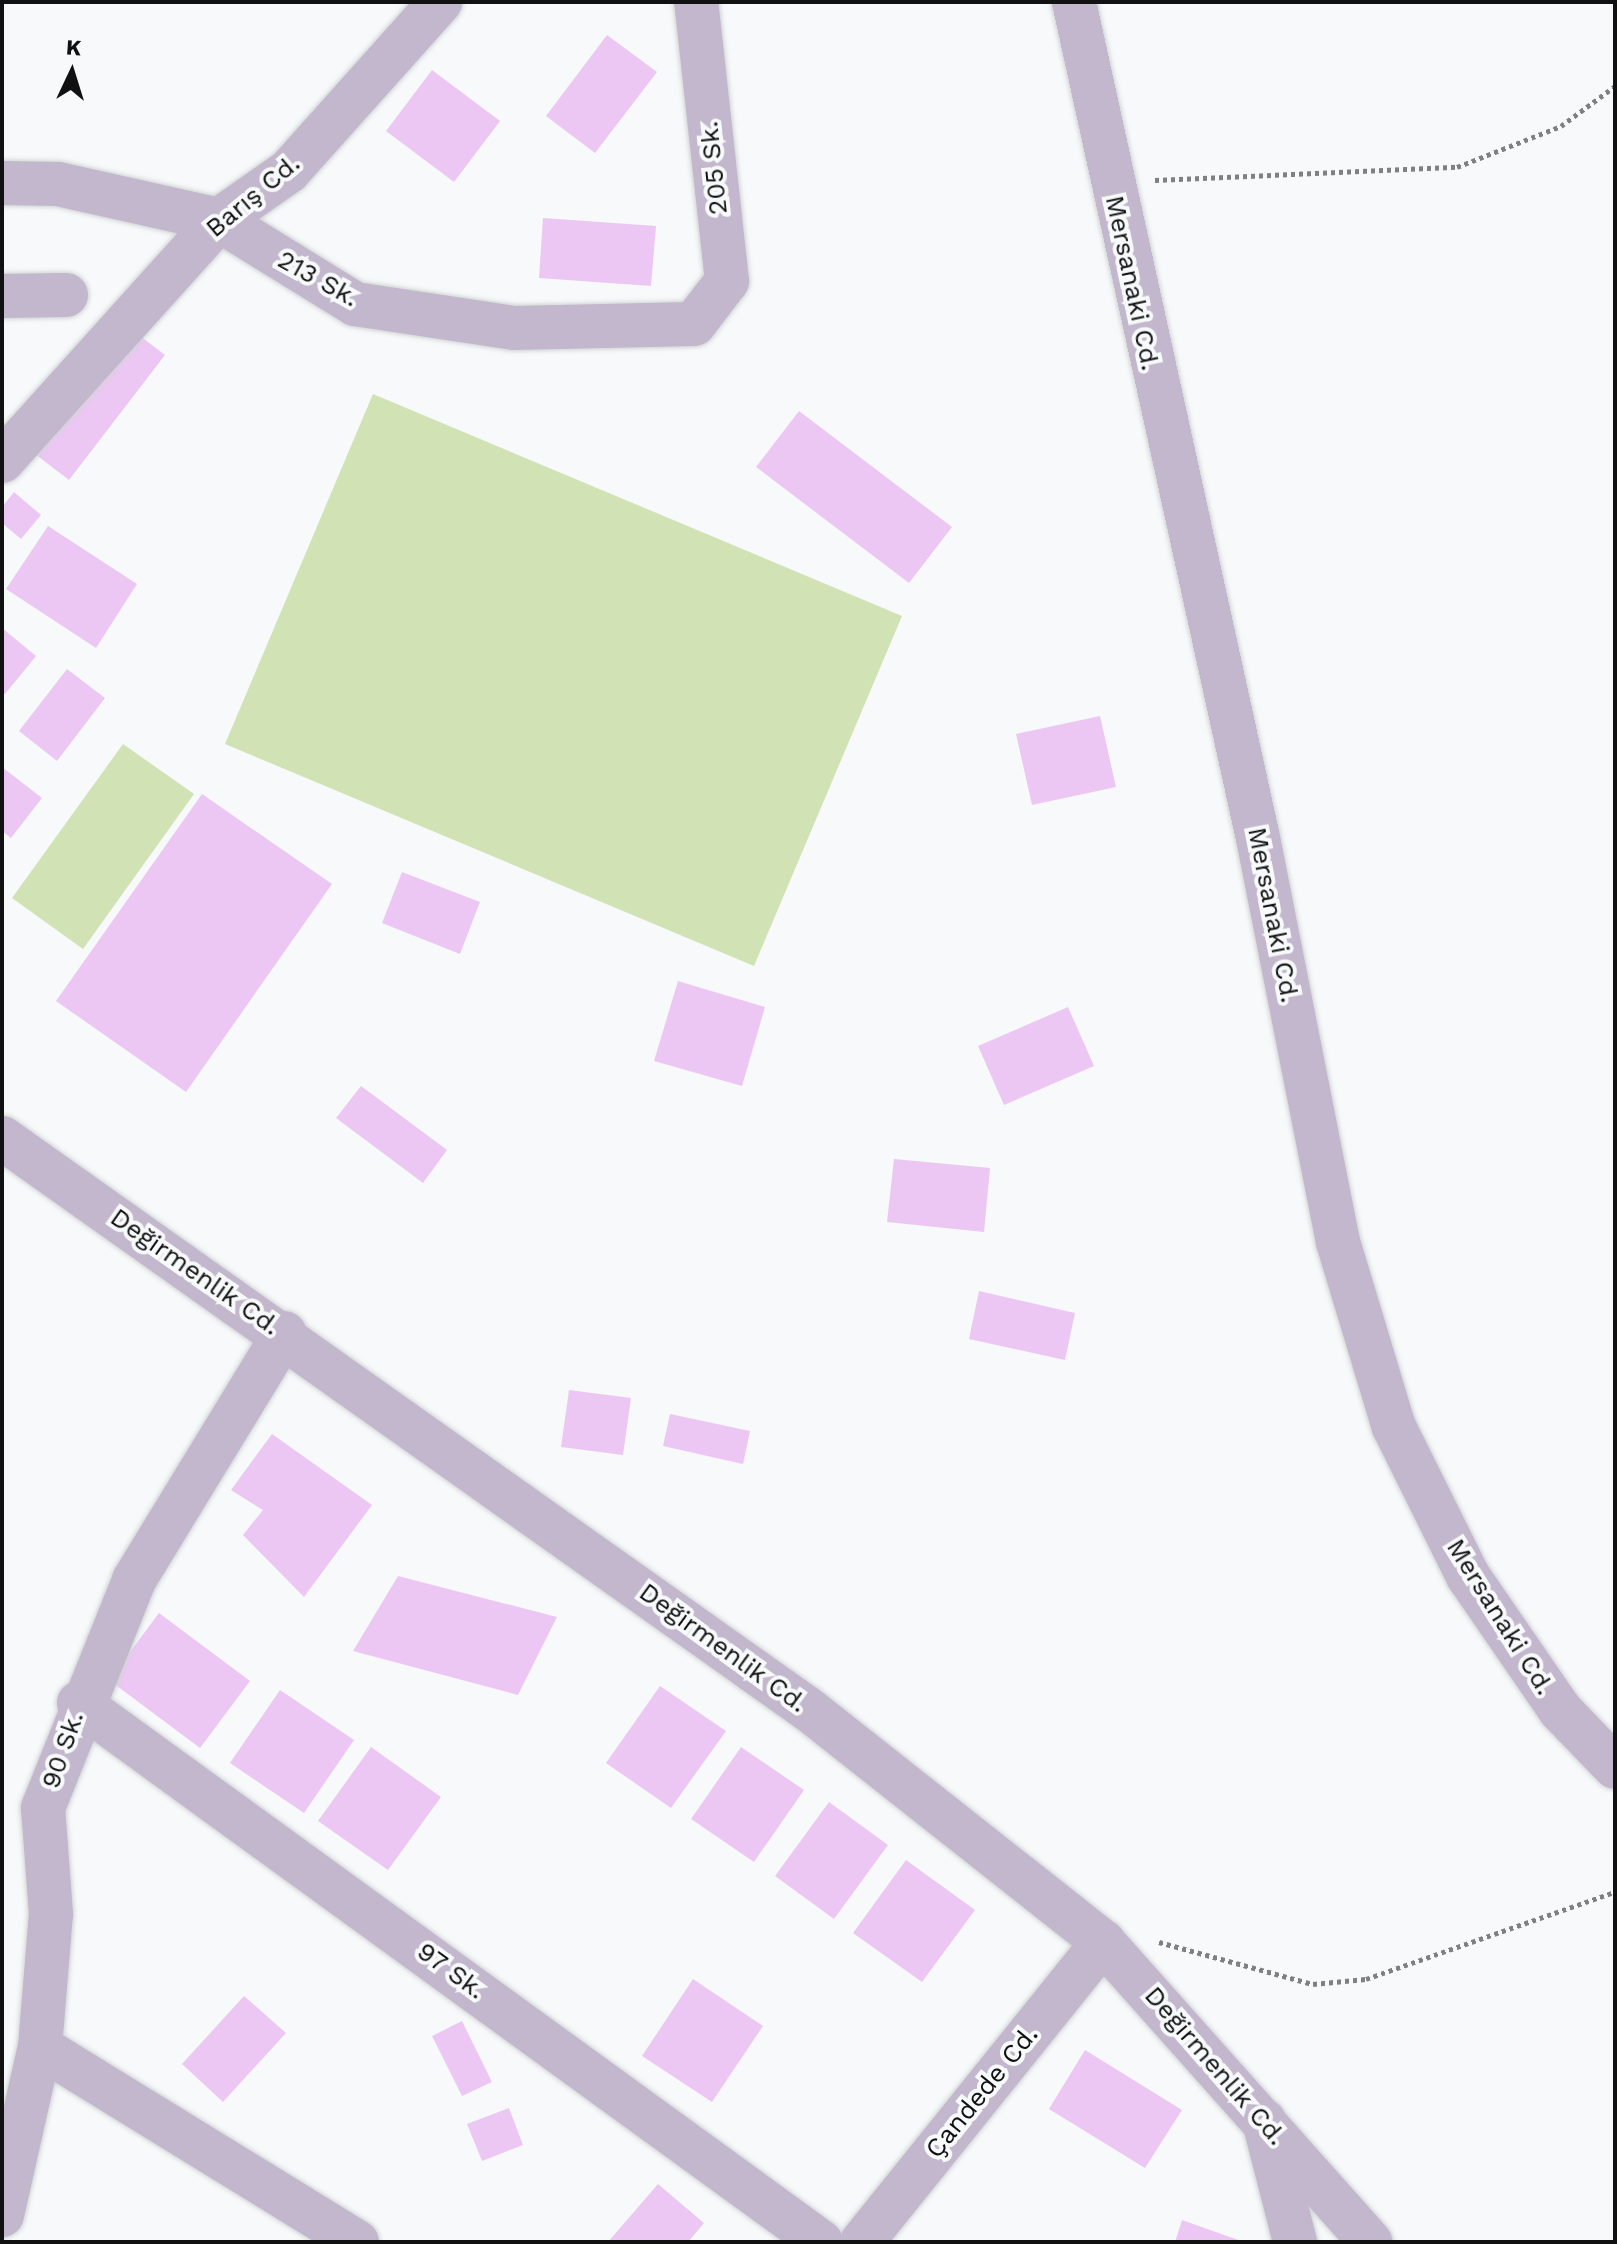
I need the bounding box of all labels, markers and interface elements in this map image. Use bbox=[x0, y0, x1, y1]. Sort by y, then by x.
north arrow bbox=[32, 32, 112, 112]
text: K bbox=[65, 35, 82, 61]
street label: 205 Sk. bbox=[694, 120, 734, 216]
street label: Barış Cd. bbox=[200, 148, 306, 244]
street label: Mersanaki Cd. bbox=[1098, 193, 1166, 373]
street label: 213 Sk. bbox=[272, 244, 364, 314]
street label: Mersanaki Cd. bbox=[1241, 825, 1305, 1005]
street label: Değirmenlik Cd. bbox=[104, 1202, 286, 1342]
street label: Mersanaki Cd. bbox=[1440, 1533, 1560, 1701]
street label: Değirmenlik Cd. bbox=[633, 1576, 813, 1720]
street label: 90 Sk. bbox=[35, 1707, 91, 1793]
street label: 97 Sk. bbox=[411, 1936, 491, 2006]
street label: Değirmenlik Cd. bbox=[1137, 1980, 1293, 2152]
street label: Çandede Cd. bbox=[919, 2020, 1045, 2164]

